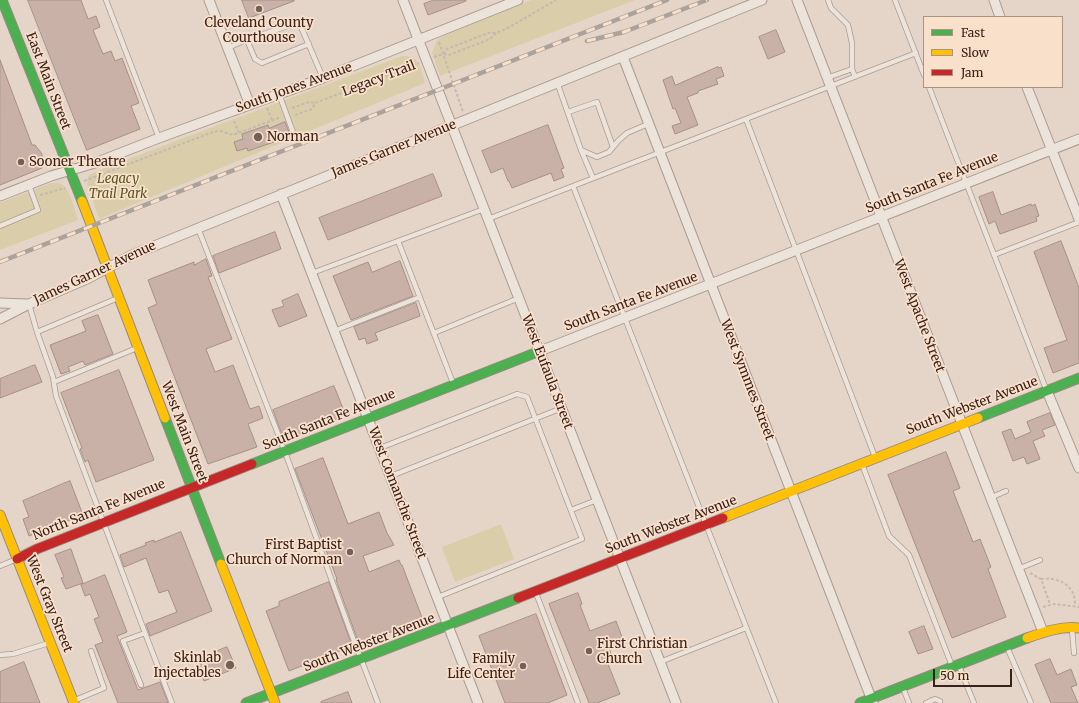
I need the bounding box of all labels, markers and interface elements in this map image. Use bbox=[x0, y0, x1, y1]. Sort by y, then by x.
marker: Cleveland County Courthouse bbox=[254, 4, 264, 14]
place label: Cleveland County Courthouse bbox=[204, 15, 314, 46]
legend bbox=[923, 16, 1063, 88]
text: Fast bbox=[961, 25, 985, 40]
street label: East Main Street bbox=[22, 30, 74, 132]
text: Slow bbox=[961, 45, 989, 60]
street label: Legacy Trail bbox=[340, 58, 418, 100]
street label: South Jones Avenue bbox=[234, 60, 354, 116]
text: Jam bbox=[961, 65, 983, 80]
street label: James Garner Avenue bbox=[330, 117, 458, 181]
place label: Norman bbox=[267, 129, 319, 145]
marker: Norman bbox=[252, 131, 264, 143]
street label: South Santa Fe Avenue bbox=[863, 149, 1001, 217]
place label: Sooner Theatre bbox=[29, 154, 125, 170]
marker: Sooner Theatre bbox=[16, 157, 26, 167]
park label: Legacy Trail Park bbox=[89, 171, 147, 202]
street label: James Garner Avenue bbox=[32, 238, 158, 308]
street label: West Apache Street bbox=[890, 257, 948, 375]
street label: South Santa Fe Avenue bbox=[562, 269, 700, 335]
street label: West Eufaula Street bbox=[518, 313, 576, 431]
street label: West Symmes Street bbox=[717, 317, 777, 443]
street label: South Webster Avenue bbox=[904, 374, 1040, 438]
street label: West Main Street bbox=[158, 379, 210, 485]
street label: South Santa Fe Avenue bbox=[260, 386, 398, 454]
street label: West Comanche Street bbox=[365, 425, 429, 561]
street label: North Santa Fe Avenue bbox=[30, 476, 168, 544]
street label: South Webster Avenue bbox=[603, 493, 739, 557]
place label: First Baptist Church of Norman bbox=[226, 537, 342, 568]
marker: First Baptist Church of Norman bbox=[345, 547, 355, 557]
street label: West Gray Street bbox=[22, 553, 76, 655]
street label: South Webster Avenue bbox=[301, 611, 437, 675]
place label: First Christian Church bbox=[597, 636, 688, 667]
marker: First Christian Church bbox=[584, 646, 594, 656]
place label: Skinlab Injectables bbox=[153, 650, 221, 681]
place label: Family Life Center bbox=[447, 651, 515, 682]
marker: Skinlab Injectables bbox=[224, 659, 236, 671]
marker: Family Life Center bbox=[518, 661, 528, 671]
scale bar bbox=[935, 661, 1014, 687]
text: 50 m bbox=[940, 668, 969, 683]

